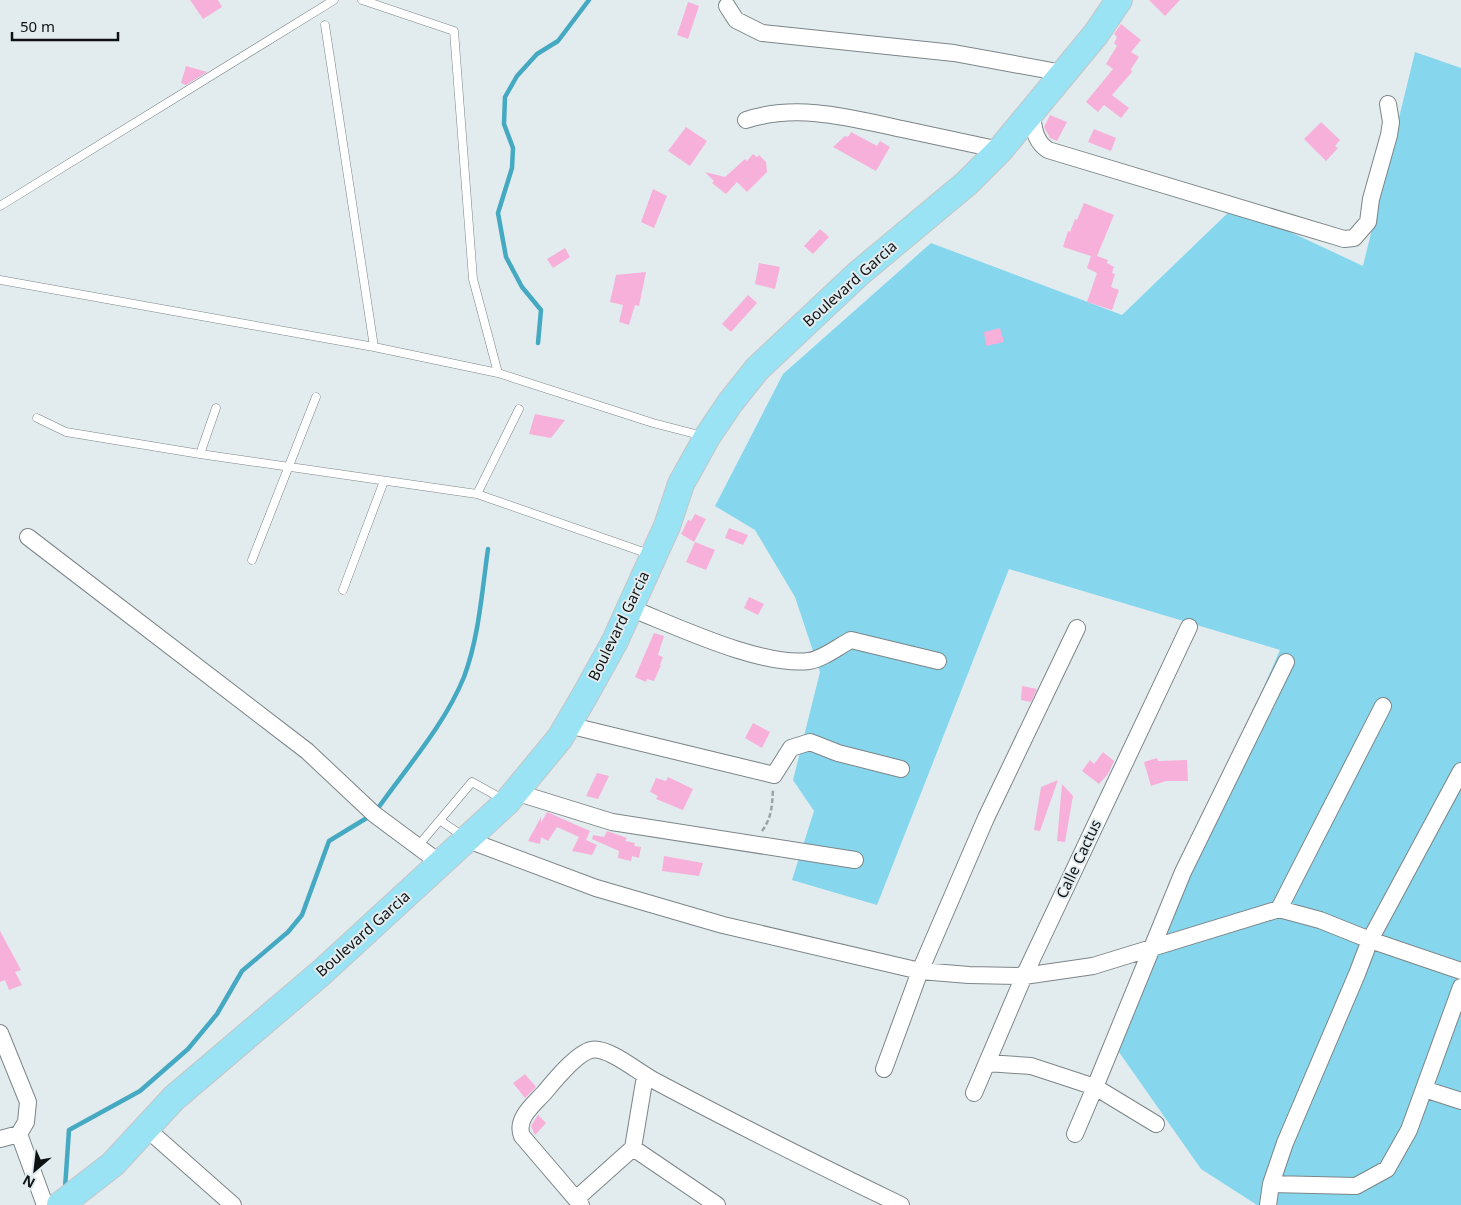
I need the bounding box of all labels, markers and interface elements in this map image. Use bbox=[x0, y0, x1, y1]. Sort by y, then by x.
scale bar bbox=[12, 10, 119, 42]
text: 50 m bbox=[20, 16, 55, 36]
street label: Boulevard Garcia bbox=[798, 236, 901, 331]
street label: Boulevard Garcia bbox=[583, 567, 653, 684]
street label: Calle Cactus bbox=[1051, 816, 1105, 901]
street label: Boulevard Garcia bbox=[311, 886, 414, 981]
north arrow bbox=[10, 1145, 60, 1195]
text: N bbox=[19, 1171, 38, 1193]

